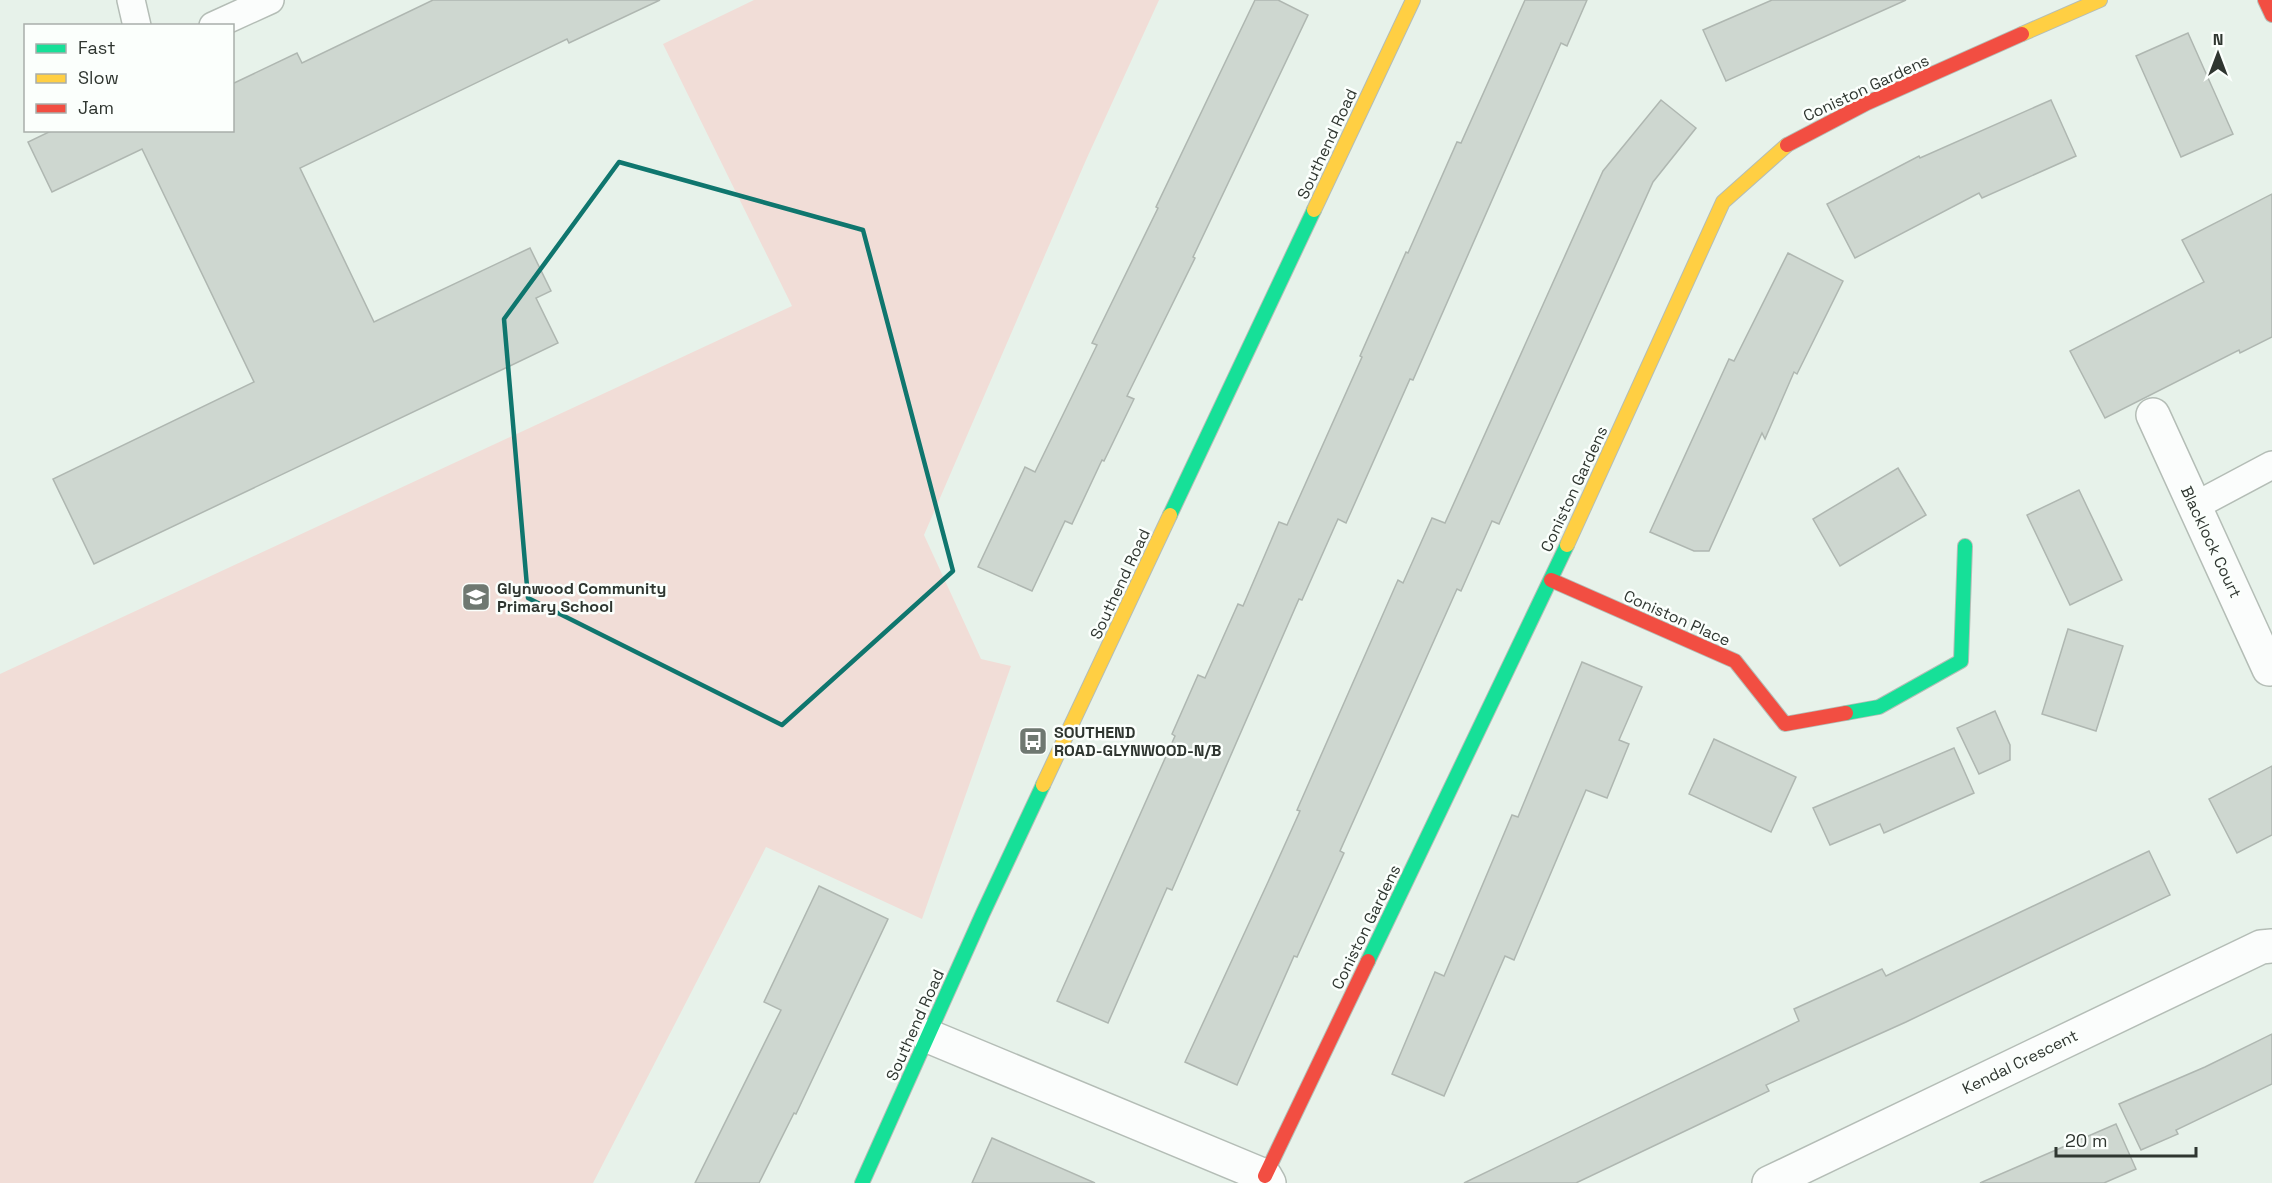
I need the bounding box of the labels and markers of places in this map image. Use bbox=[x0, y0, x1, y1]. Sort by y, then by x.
place label: Glynwood Community Primary School bbox=[497, 578, 666, 617]
school or university icon: Glynwood Community Primary School bbox=[460, 581, 492, 613]
place label: SOUTHEND ROAD-GLYNWOOD-N/B bbox=[1054, 722, 1221, 761]
bus stop icon: SOUTHEND ROAD-GLYNWOOD-N/B bbox=[1017, 725, 1049, 757]

